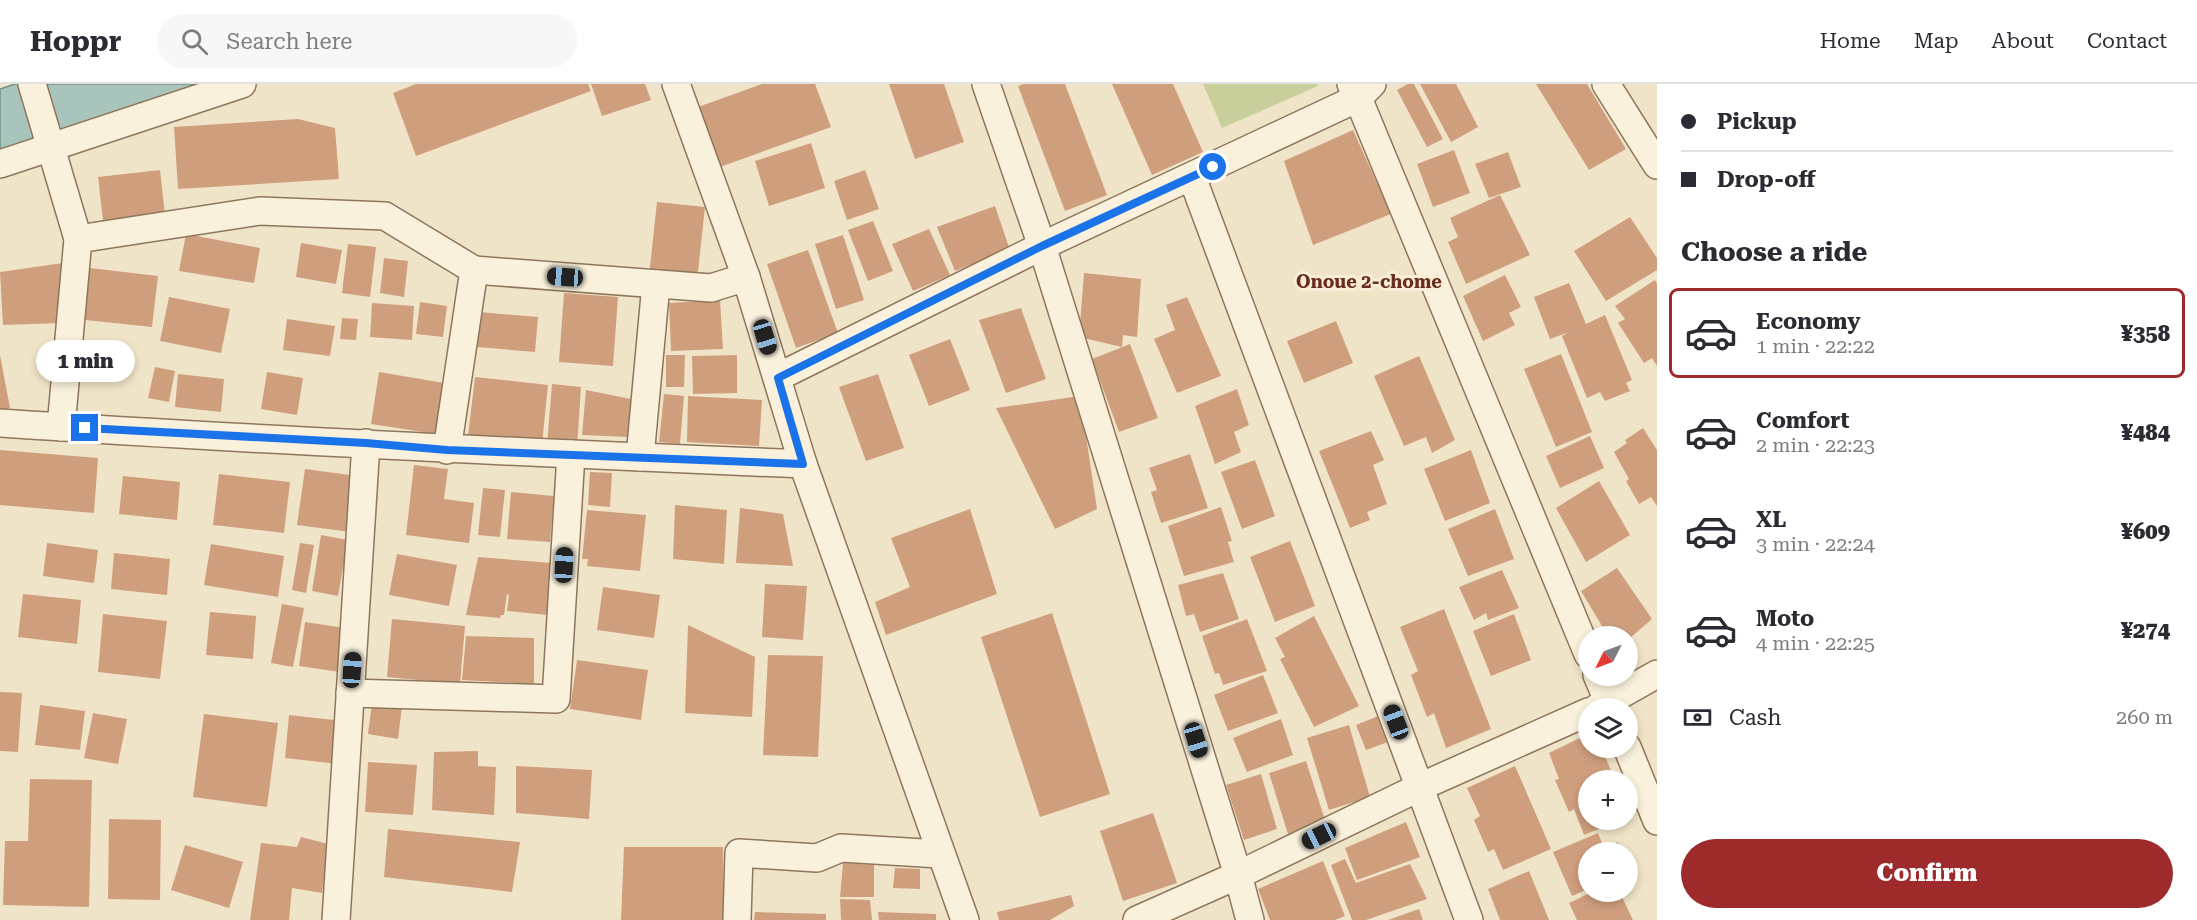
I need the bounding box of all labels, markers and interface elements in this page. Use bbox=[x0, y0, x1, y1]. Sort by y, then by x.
search box bbox=[157, 14, 577, 68]
text: Hoppr bbox=[30, 25, 121, 58]
icon: search bbox=[178, 25, 211, 58]
text: Search here bbox=[226, 29, 352, 54]
text: Home bbox=[1820, 29, 1881, 53]
text: Map bbox=[1914, 29, 1959, 53]
text: About bbox=[1992, 29, 2054, 53]
text: Contact bbox=[2087, 29, 2167, 53]
text: Pickup bbox=[1717, 109, 1797, 134]
route start bbox=[1199, 153, 1226, 180]
text: Drop-off bbox=[1717, 167, 1815, 192]
text: Choose a ride bbox=[1681, 236, 1867, 268]
car bbox=[546, 267, 584, 287]
district label: Onoue 2-chome bbox=[1296, 271, 1442, 292]
icon: car bbox=[1684, 306, 1738, 360]
text: Economy bbox=[1756, 309, 1860, 334]
car bbox=[751, 317, 779, 357]
text: ¥358 bbox=[2121, 321, 2170, 346]
text: 1 min · 22:22 bbox=[1756, 334, 1875, 358]
callout: 1 min bbox=[36, 341, 134, 383]
text: 1 min bbox=[57, 349, 114, 373]
icon: car bbox=[1684, 405, 1738, 459]
text: Comfort bbox=[1756, 408, 1849, 433]
route end bbox=[71, 414, 98, 441]
text: ¥484 bbox=[2121, 420, 2170, 445]
text: 2 min · 22:23 bbox=[1756, 433, 1875, 457]
icon: car bbox=[1684, 504, 1738, 558]
text: XL bbox=[1756, 507, 1786, 532]
text: ¥609 bbox=[2121, 519, 2170, 544]
text: 3 min · 22:24 bbox=[1756, 532, 1875, 556]
car bbox=[554, 547, 574, 583]
icon: car bbox=[1684, 603, 1738, 657]
text: Moto bbox=[1756, 606, 1814, 631]
text: ¥274 bbox=[2121, 618, 2170, 643]
north arrow bbox=[1578, 626, 1638, 686]
map controls bbox=[1578, 626, 1638, 902]
text: 4 min · 22:25 bbox=[1756, 631, 1875, 655]
car bbox=[342, 651, 362, 689]
button: layers bbox=[1578, 698, 1638, 758]
icon: cash bbox=[1681, 701, 1714, 734]
car bbox=[1381, 702, 1411, 742]
text: Cash bbox=[1729, 705, 1781, 730]
text: 260 m bbox=[2116, 705, 2173, 729]
car bbox=[1182, 720, 1210, 760]
button: + bbox=[1578, 770, 1638, 830]
car bbox=[1299, 820, 1339, 852]
button: Confirm bbox=[1681, 839, 2173, 908]
button: − bbox=[1578, 842, 1638, 902]

